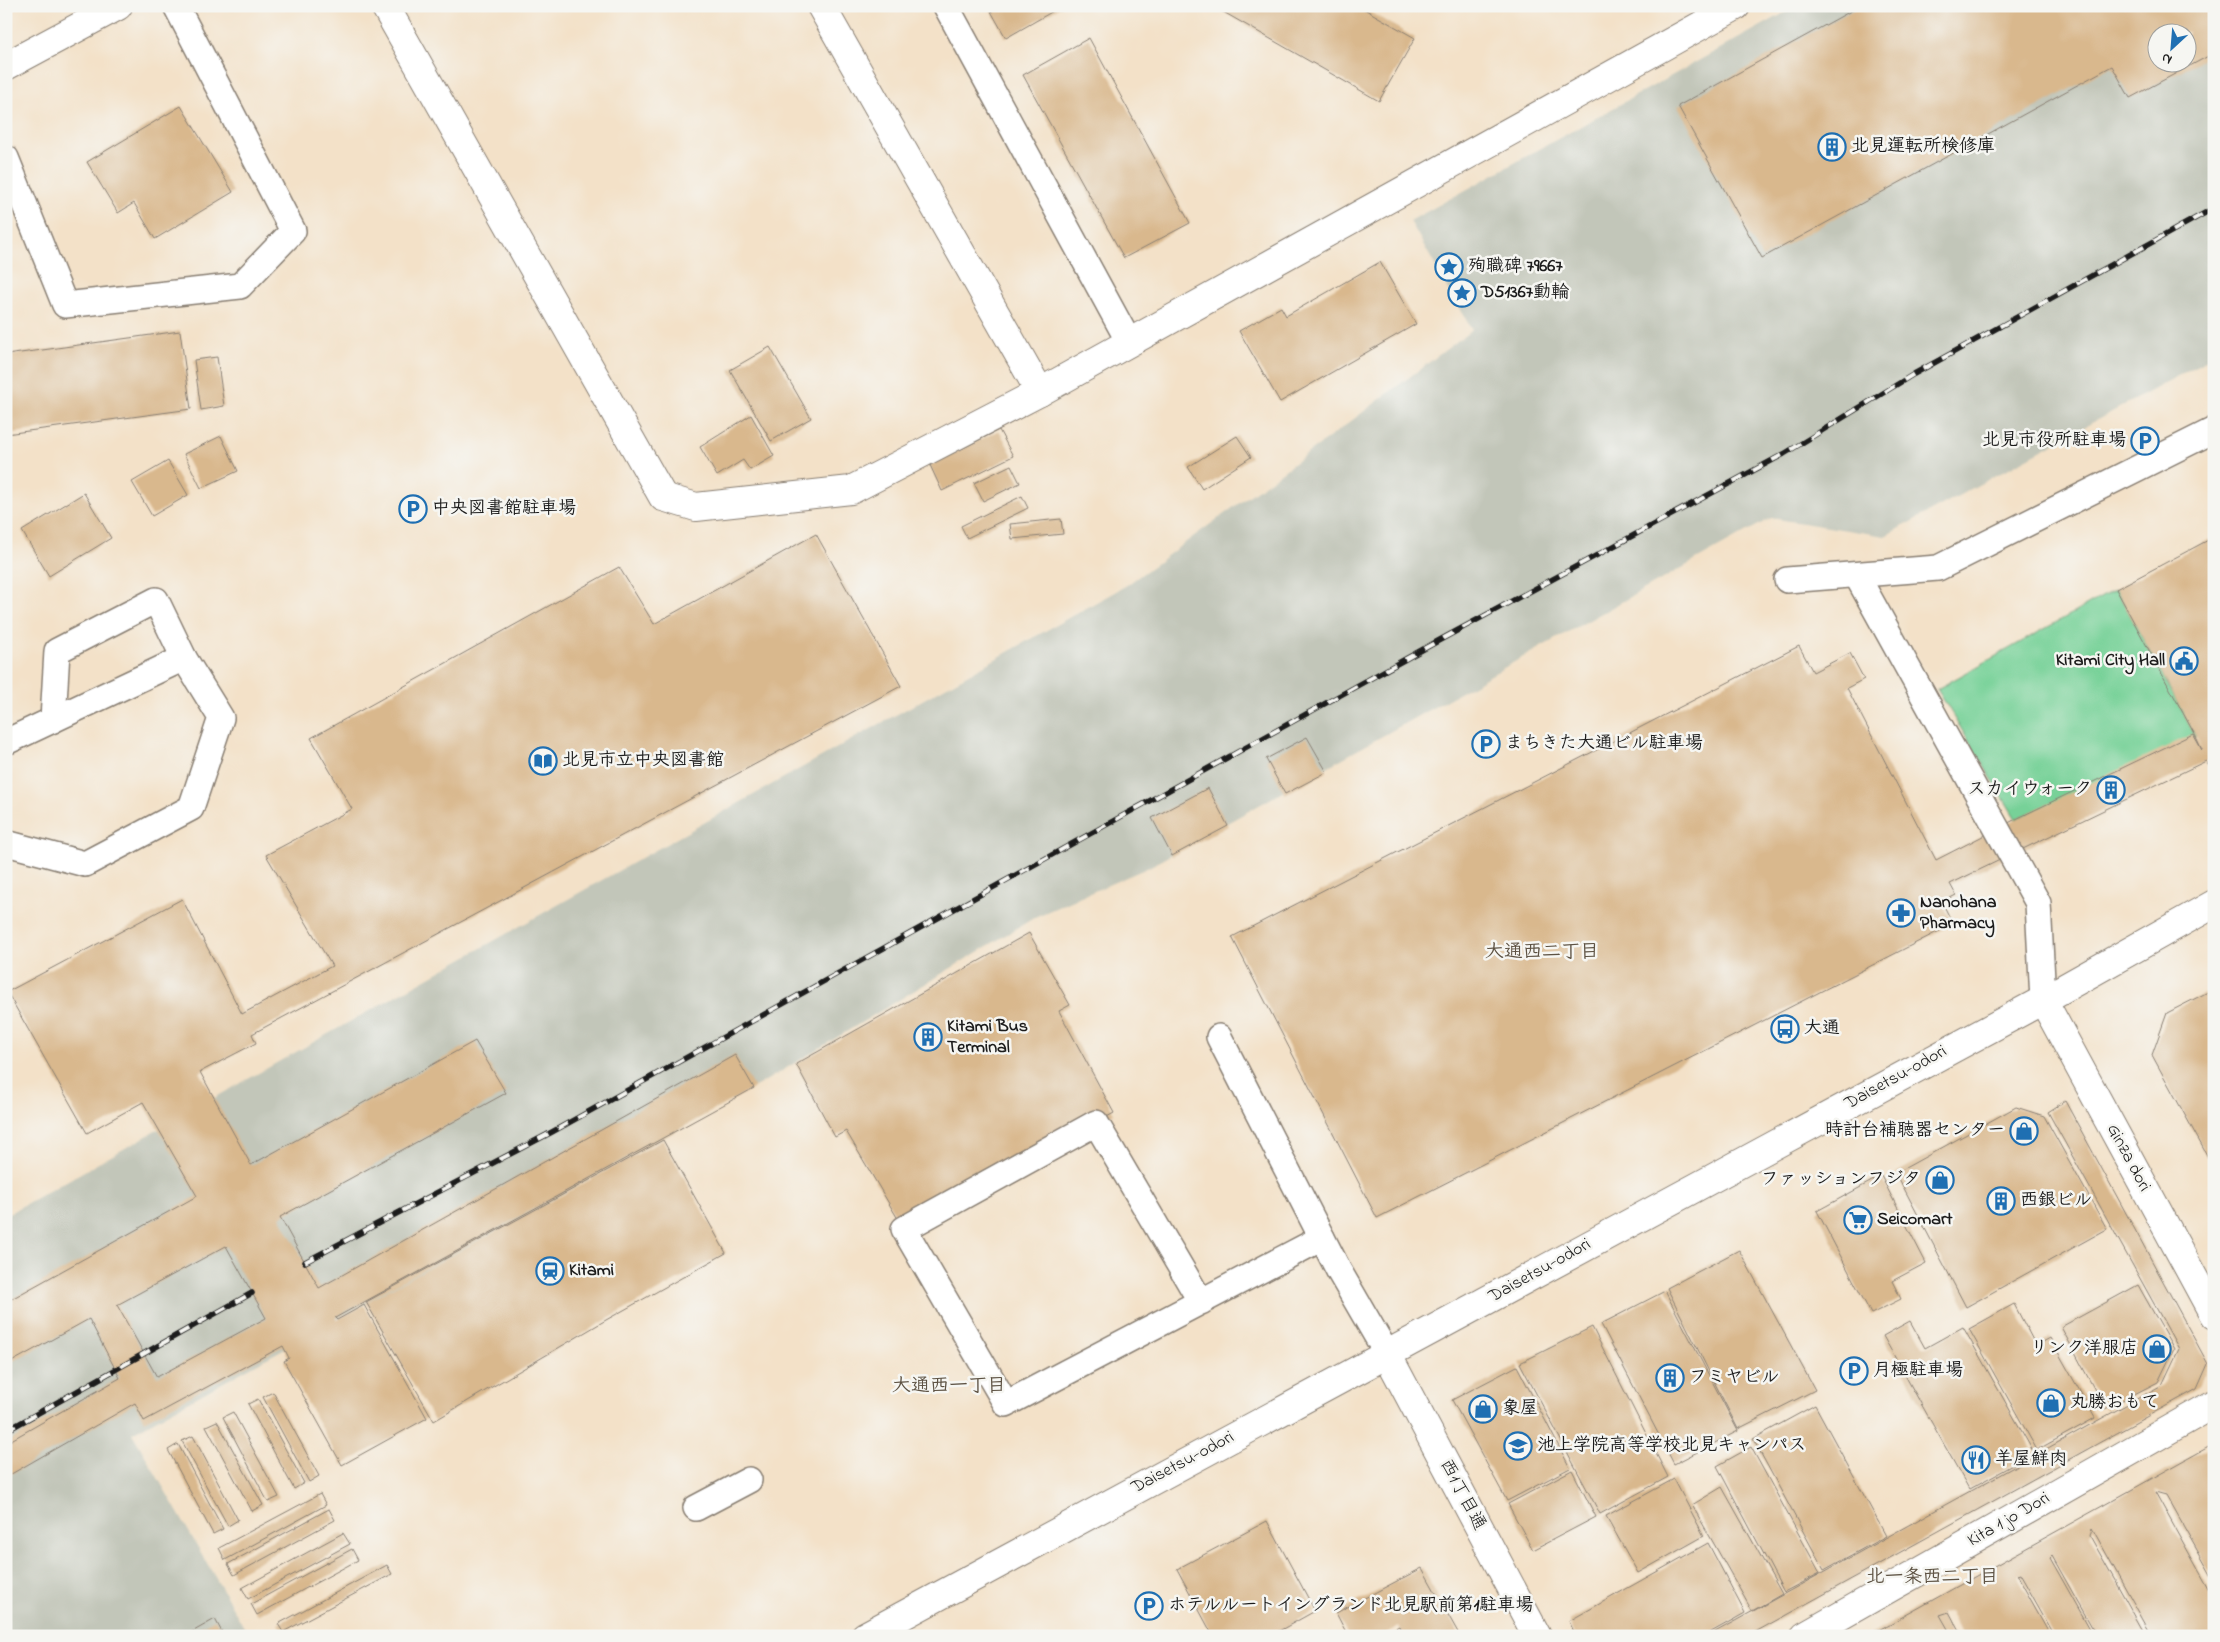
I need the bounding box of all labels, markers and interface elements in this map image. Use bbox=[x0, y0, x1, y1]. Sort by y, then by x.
north arrow bbox=[2148, 22, 2198, 72]
text: N bbox=[2158, 47, 2176, 70]
building icon: 北見運転所検修庫 bbox=[1817, 132, 1847, 162]
place label: 北見運転所検修庫 bbox=[1851, 134, 1995, 160]
place icon: 殉職碑 79667 bbox=[1434, 252, 1464, 282]
place label: 殉職碑 79667 bbox=[1468, 254, 1563, 280]
place icon: D51367動輪 bbox=[1447, 278, 1477, 308]
place label: D51367動輪 bbox=[1480, 280, 1570, 306]
parking icon: 北見市役所駐車場 bbox=[2130, 426, 2160, 456]
place label: 北見市役所駐車場 bbox=[1982, 428, 2126, 454]
parking icon: 中央図書館駐車場 bbox=[398, 494, 428, 524]
place label: 中央図書館駐車場 bbox=[432, 496, 576, 522]
public building icon: Kitami City Hall bbox=[2169, 646, 2199, 676]
place label: Kitami City Hall bbox=[2056, 648, 2165, 675]
parking icon: まちきた大通ビル駐車場 bbox=[1471, 729, 1501, 759]
place label: まちきた大通ビル駐車場 bbox=[1505, 731, 1703, 757]
library icon: 北見市立中央図書館 bbox=[528, 746, 558, 776]
place label: 北見市立中央図書館 bbox=[562, 748, 724, 774]
building icon: スカイウォーク bbox=[2096, 775, 2126, 805]
place label: スカイウォーク bbox=[1967, 777, 2092, 803]
place label: Nanohana Pharmacy bbox=[1920, 890, 1997, 938]
pharmacy icon: Nanohana Pharmacy bbox=[1886, 898, 1916, 928]
district label: 大通西二丁目 bbox=[1485, 939, 1599, 966]
place label: Kitami Bus Terminal bbox=[947, 1014, 1028, 1061]
bus stop icon: 大通 bbox=[1770, 1014, 1800, 1044]
place label: 大通 bbox=[1804, 1016, 1840, 1042]
building icon: Kitami Bus Terminal bbox=[913, 1022, 943, 1052]
street label: Daisetsu-odori bbox=[1839, 1039, 1952, 1117]
shop icon: 時計台補聴器センター bbox=[2009, 1116, 2039, 1146]
place label: 時計台補聴器センター bbox=[1825, 1118, 2005, 1144]
street label: Ginza dori bbox=[2099, 1119, 2157, 1197]
shop icon: ファッションフジタ bbox=[1925, 1165, 1955, 1195]
place label: ファッションフジタ bbox=[1761, 1167, 1921, 1193]
building icon: 西銀ビル bbox=[1986, 1186, 2016, 1216]
place label: 西銀ビル bbox=[2020, 1188, 2092, 1214]
supermarket icon: Seicomart bbox=[1843, 1205, 1873, 1235]
place label: Seicomart bbox=[1877, 1207, 1953, 1233]
street label: Daisetsu-odori bbox=[1483, 1232, 1596, 1310]
station icon: Kitami bbox=[535, 1256, 565, 1286]
place label: Kitami bbox=[569, 1258, 614, 1284]
shop icon: リンク洋服店 bbox=[2142, 1334, 2172, 1364]
place label: リンク洋服店 bbox=[2030, 1336, 2138, 1362]
parking icon: 月極駐車場 bbox=[1839, 1356, 1869, 1386]
place label: 月極駐車場 bbox=[1873, 1358, 1963, 1384]
building icon: フミヤビル bbox=[1655, 1363, 1685, 1393]
place label: フミヤビル bbox=[1689, 1365, 1779, 1391]
district label: 大通西一丁目 bbox=[892, 1373, 1006, 1400]
shop icon: 丸勝おもて bbox=[2036, 1388, 2066, 1418]
place label: 丸勝おもて bbox=[2070, 1390, 2159, 1416]
shop icon: 象屋 bbox=[1468, 1394, 1498, 1424]
place label: 象屋 bbox=[1502, 1396, 1538, 1422]
street label: Daisetsu-odori bbox=[1126, 1425, 1239, 1502]
school or university icon: 池上学院高等学校北見キャンパス bbox=[1503, 1431, 1533, 1461]
place label: 池上学院高等学校北見キャンパス bbox=[1537, 1433, 1806, 1459]
restaurant icon: 羊屋鮮肉 bbox=[1961, 1445, 1991, 1475]
place label: 羊屋鮮肉 bbox=[1995, 1447, 2067, 1473]
street label: 西1丁目通 bbox=[1432, 1455, 1492, 1535]
street label: Kita 1 jo Dori bbox=[1963, 1486, 2055, 1554]
district label: 北一条西二丁目 bbox=[1865, 1564, 1999, 1591]
parking icon: ホテルルートイングランド北見駅前第1駐車場 bbox=[1134, 1591, 1164, 1621]
place label: ホテルルートイングランド北見駅前第1駐車場 bbox=[1168, 1593, 1533, 1619]

